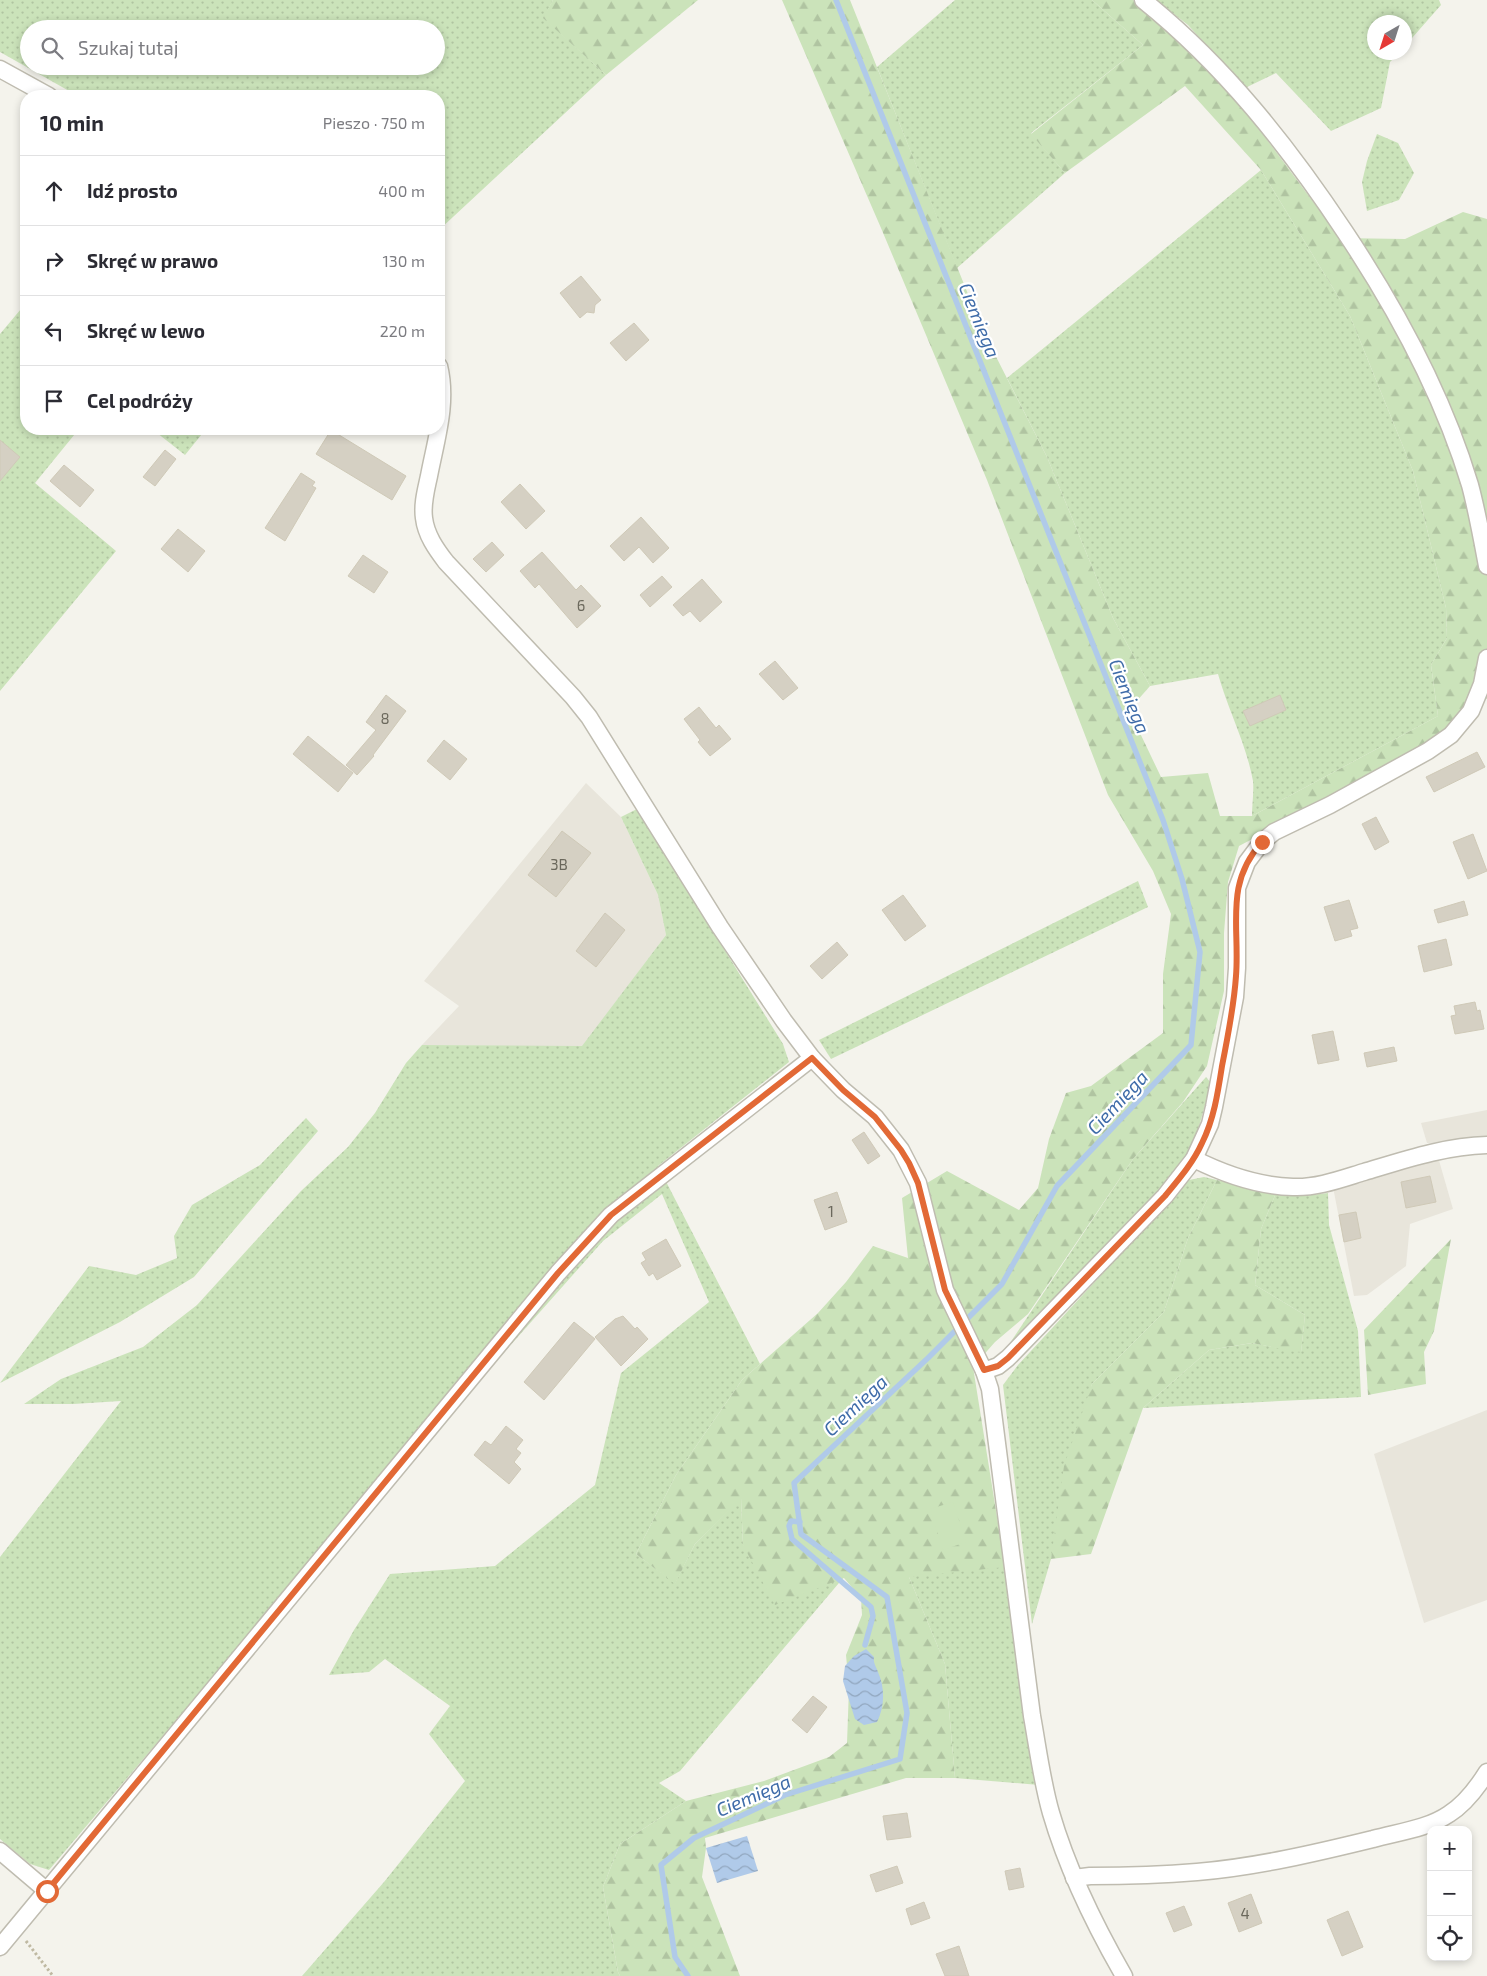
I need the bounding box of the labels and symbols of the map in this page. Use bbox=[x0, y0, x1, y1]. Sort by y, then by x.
north arrow bbox=[1367, 15, 1412, 60]
water label: Ciemięga bbox=[955, 279, 1005, 361]
house number: 6 bbox=[577, 596, 585, 614]
water label: Ciemięga bbox=[1105, 655, 1155, 737]
house number: 8 bbox=[380, 709, 390, 727]
route end bbox=[1251, 831, 1274, 854]
house number: 3B bbox=[550, 855, 568, 873]
water label: Ciemięga bbox=[1082, 1065, 1152, 1139]
house number: 1 bbox=[828, 1202, 834, 1220]
water label: Ciemięga bbox=[818, 1370, 892, 1440]
water label: Ciemięga bbox=[712, 1769, 794, 1821]
route start bbox=[36, 1880, 59, 1903]
house number: 4 bbox=[1240, 1904, 1250, 1922]

